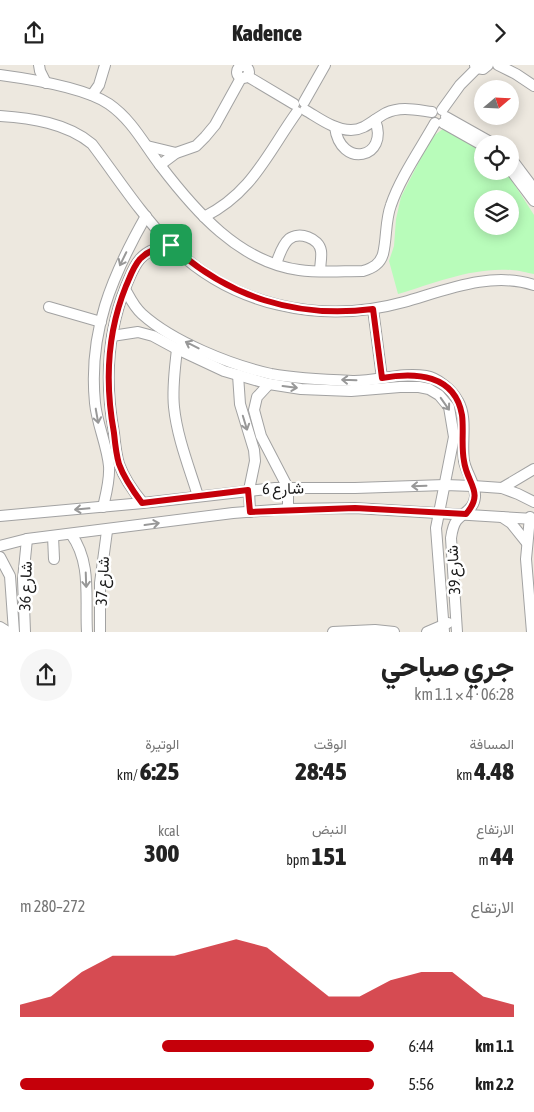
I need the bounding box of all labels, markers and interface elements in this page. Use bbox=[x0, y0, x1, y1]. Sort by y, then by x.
icon: share bbox=[20, 19, 48, 47]
icon: forward bbox=[486, 19, 514, 47]
text: Kadence bbox=[232, 20, 302, 46]
north arrow bbox=[474, 80, 519, 125]
map controls bbox=[474, 80, 519, 235]
button: locate bbox=[474, 135, 519, 180]
button: layers bbox=[474, 190, 519, 235]
pin bbox=[150, 224, 192, 266]
icon: arrive bbox=[157, 231, 185, 259]
one-way arrow bbox=[118, 251, 128, 266]
one-way arrow bbox=[185, 340, 200, 349]
one-way arrow bbox=[341, 376, 357, 385]
one-way arrow bbox=[281, 383, 297, 393]
one-way arrow bbox=[440, 397, 450, 411]
one-way arrow bbox=[93, 408, 103, 424]
one-way arrow bbox=[240, 415, 250, 431]
street label: شارع 6 bbox=[262, 479, 304, 500]
one-way arrow bbox=[411, 481, 427, 490]
one-way arrow bbox=[75, 504, 91, 514]
one-way arrow bbox=[144, 519, 160, 529]
street label: شارع 39 bbox=[443, 545, 466, 595]
street label: شارع 37 bbox=[92, 556, 115, 606]
street label: شارع 36 bbox=[15, 561, 38, 611]
one-way arrow bbox=[81, 572, 90, 588]
button: share bbox=[20, 649, 72, 701]
text: جري صباحي bbox=[381, 650, 514, 682]
text: 06:28 · 4 × 1.1 km bbox=[414, 685, 514, 703]
text: الوتيرة bbox=[145, 736, 179, 752]
text: الوقت bbox=[314, 736, 347, 752]
text: المسافة bbox=[470, 736, 514, 752]
text: 6:25 bbox=[140, 757, 179, 785]
text: 28:45 bbox=[295, 757, 347, 785]
text: 4.48 bbox=[474, 757, 514, 785]
text: /km bbox=[117, 767, 140, 783]
text: km bbox=[456, 767, 474, 783]
text: النبض bbox=[312, 821, 347, 837]
text: الارتفاع bbox=[476, 821, 514, 837]
text: kcal bbox=[158, 823, 179, 839]
text: 300 bbox=[144, 839, 179, 867]
text: 151 bbox=[311, 842, 347, 870]
text: 44 bbox=[490, 842, 514, 870]
text: bpm bbox=[286, 852, 311, 868]
text: m bbox=[478, 852, 490, 868]
text: 272–280 m bbox=[20, 897, 85, 915]
text: الارتفاع bbox=[471, 898, 514, 916]
text: 6:44 bbox=[409, 1037, 434, 1055]
text: 1.1 km bbox=[475, 1037, 514, 1055]
text: 5:56 bbox=[409, 1075, 434, 1093]
text: 2.2 km bbox=[475, 1075, 514, 1093]

